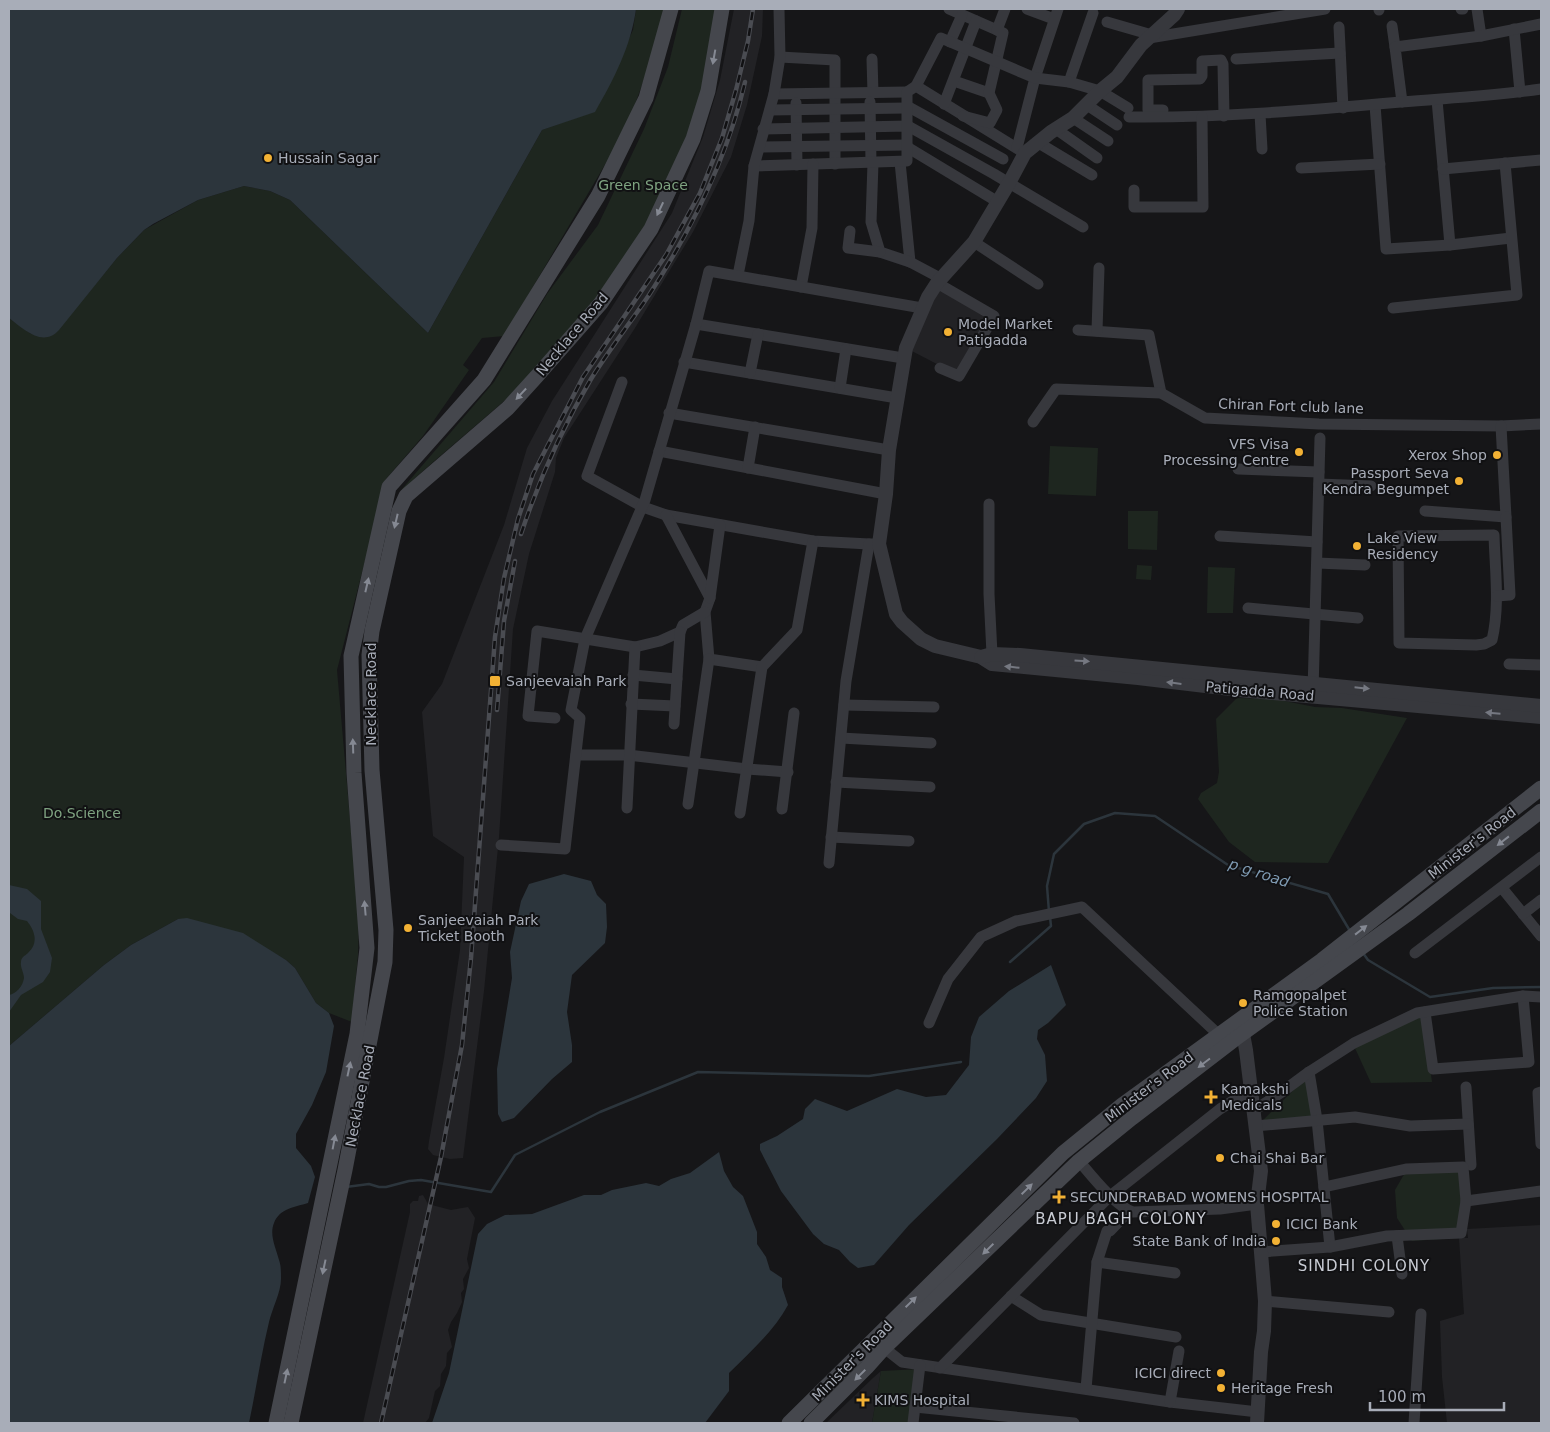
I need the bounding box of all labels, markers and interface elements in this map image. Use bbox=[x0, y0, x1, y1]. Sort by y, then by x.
one-way arrow bbox=[709, 49, 717, 65]
place label: Hussain Sagar bbox=[278, 150, 379, 166]
marker: Hussain Sagar bbox=[262, 152, 274, 164]
park label: Green Space bbox=[598, 177, 688, 193]
one-way arrow bbox=[656, 202, 664, 216]
street label: Necklace Road bbox=[533, 289, 611, 379]
place label: Model Market Patigadda bbox=[958, 316, 1053, 348]
marker: Model Market Patigadda bbox=[942, 326, 954, 338]
one-way arrow bbox=[515, 388, 527, 400]
street label: Chiran Fort club lane bbox=[1218, 395, 1364, 417]
place label: VFS Visa Processing Centre bbox=[1163, 436, 1289, 468]
marker: VFS Visa Processing Centre bbox=[1293, 446, 1305, 458]
place label: Xerox Shop bbox=[1408, 447, 1487, 463]
marker: Xerox Shop bbox=[1491, 449, 1503, 461]
place label: Passport Seva Kendra Begumpet bbox=[1323, 465, 1450, 497]
marker: Passport Seva Kendra Begumpet bbox=[1453, 475, 1465, 487]
one-way arrow bbox=[392, 513, 400, 528]
place label: Lake View Residency bbox=[1367, 530, 1438, 562]
marker: Lake View Residency bbox=[1351, 540, 1363, 552]
one-way arrow bbox=[363, 577, 371, 593]
street label: Necklace Road bbox=[363, 642, 379, 746]
one-way arrow bbox=[1074, 657, 1090, 665]
one-way arrow bbox=[1004, 663, 1020, 671]
place label: Sanjeevaiah Park bbox=[506, 673, 627, 689]
marker: Sanjeevaiah Park bbox=[488, 674, 502, 688]
one-way arrow bbox=[1166, 678, 1182, 686]
street label: Patigadda Road bbox=[1205, 678, 1315, 704]
one-way arrow bbox=[1354, 684, 1370, 692]
one-way arrow bbox=[1484, 709, 1500, 717]
one-way arrow bbox=[349, 738, 357, 754]
street label: Minister's Road bbox=[1425, 804, 1519, 882]
park label: Do.Science bbox=[43, 805, 121, 821]
one-way arrow bbox=[1496, 836, 1510, 846]
water label: p g road bbox=[1225, 854, 1292, 891]
one-way arrow bbox=[361, 900, 369, 916]
place label: Sanjeevaiah Park Ticket Booth bbox=[417, 912, 539, 944]
marker: Sanjeevaiah Park Ticket Booth bbox=[402, 922, 414, 934]
one-way arrow bbox=[1354, 925, 1368, 935]
place label: Ramgopalpet Police Station bbox=[1253, 987, 1348, 1019]
marker: Ramgopalpet Police Station bbox=[1237, 997, 1249, 1009]
street label: Necklace Road bbox=[342, 1044, 378, 1148]
street label: Minister's Road bbox=[1102, 1049, 1196, 1125]
one-way arrow bbox=[1198, 1058, 1211, 1069]
one-way arrow bbox=[345, 1062, 353, 1077]
place label: Kamakshi Medicals bbox=[1221, 1081, 1289, 1113]
marker: Kamakshi Medicals bbox=[1205, 1091, 1217, 1103]
one-way arrow bbox=[330, 1135, 338, 1150]
place label: Chai Shai Bar bbox=[1230, 1150, 1324, 1166]
marker: Chai Shai Bar bbox=[1214, 1152, 1226, 1164]
one-way arrow bbox=[1020, 1183, 1032, 1195]
place label: SECUNDERABAD WOMENS HOSPITAL bbox=[1070, 1189, 1329, 1205]
marker: SECUNDERABAD WOMENS HOSPITAL bbox=[1052, 1190, 1066, 1204]
district label: BAPU BAGH COLONY bbox=[1035, 1210, 1207, 1228]
place label: ICICI Bank bbox=[1286, 1216, 1358, 1232]
marker: ICICI Bank bbox=[1270, 1218, 1282, 1230]
place label: State Bank of India bbox=[1133, 1233, 1266, 1249]
marker: State Bank of India bbox=[1270, 1235, 1282, 1247]
one-way arrow bbox=[982, 1243, 994, 1255]
district label: SINDHI COLONY bbox=[1298, 1257, 1430, 1275]
one-way arrow bbox=[320, 1260, 328, 1275]
one-way arrow bbox=[904, 1296, 916, 1308]
street label: Minister's Road bbox=[809, 1318, 895, 1404]
place label: ICICI direct bbox=[1135, 1365, 1212, 1381]
marker: ICICI direct bbox=[1215, 1367, 1227, 1379]
one-way arrow bbox=[282, 1368, 290, 1383]
one-way arrow bbox=[854, 1369, 866, 1381]
place label: Heritage Fresh bbox=[1231, 1380, 1333, 1396]
scale bar bbox=[1370, 1380, 1504, 1412]
marker: Heritage Fresh bbox=[1215, 1382, 1227, 1394]
text: 100 m bbox=[1378, 1388, 1426, 1406]
place label: KIMS Hospital bbox=[874, 1392, 970, 1408]
marker: KIMS Hospital bbox=[856, 1393, 870, 1407]

